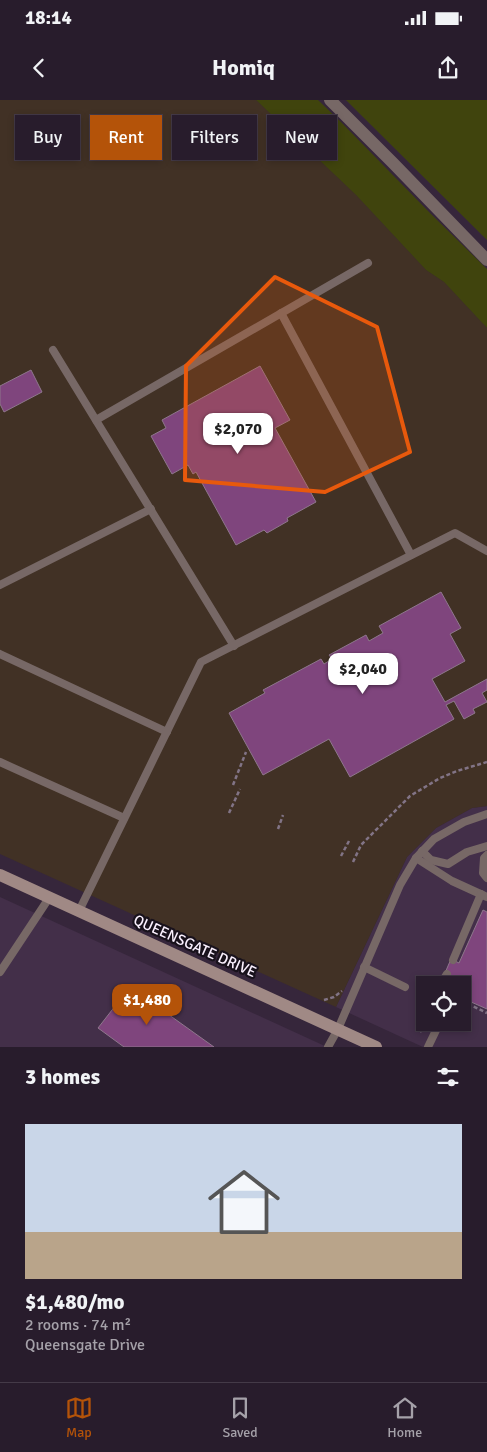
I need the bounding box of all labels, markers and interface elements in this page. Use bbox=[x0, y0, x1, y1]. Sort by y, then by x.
text: 18:14 bbox=[25, 6, 72, 30]
icon: back bbox=[25, 54, 53, 82]
text: Homiq bbox=[212, 54, 275, 81]
icon: share bbox=[434, 54, 462, 82]
chip: Buy bbox=[15, 115, 80, 160]
chip: Rent bbox=[90, 115, 162, 160]
chip: Filters bbox=[172, 115, 257, 160]
chip: New bbox=[267, 115, 337, 160]
pin: $2,070 bbox=[197, 412, 279, 455]
text: $2,070 bbox=[214, 419, 262, 439]
pin: $2,040 bbox=[322, 652, 404, 695]
text: $2,040 bbox=[339, 659, 387, 679]
street label: QUEENSGATE DRIVE bbox=[131, 911, 259, 981]
map controls bbox=[416, 976, 471, 1031]
button: locate bbox=[416, 976, 471, 1031]
pin: $1,480 bbox=[106, 984, 188, 1026]
text: $1,480 bbox=[123, 990, 171, 1010]
icon: filters bbox=[434, 1063, 462, 1091]
text: 3 homes bbox=[25, 1064, 100, 1090]
icon: home bbox=[199, 1157, 289, 1247]
text: $1,480/mo bbox=[25, 1289, 124, 1315]
text: 2 rooms · 74 m² bbox=[25, 1315, 131, 1335]
text: Queensgate Drive bbox=[25, 1335, 145, 1355]
tab: Map bbox=[65, 1394, 93, 1441]
tab: Saved bbox=[222, 1394, 258, 1441]
tab: Home bbox=[387, 1394, 422, 1441]

